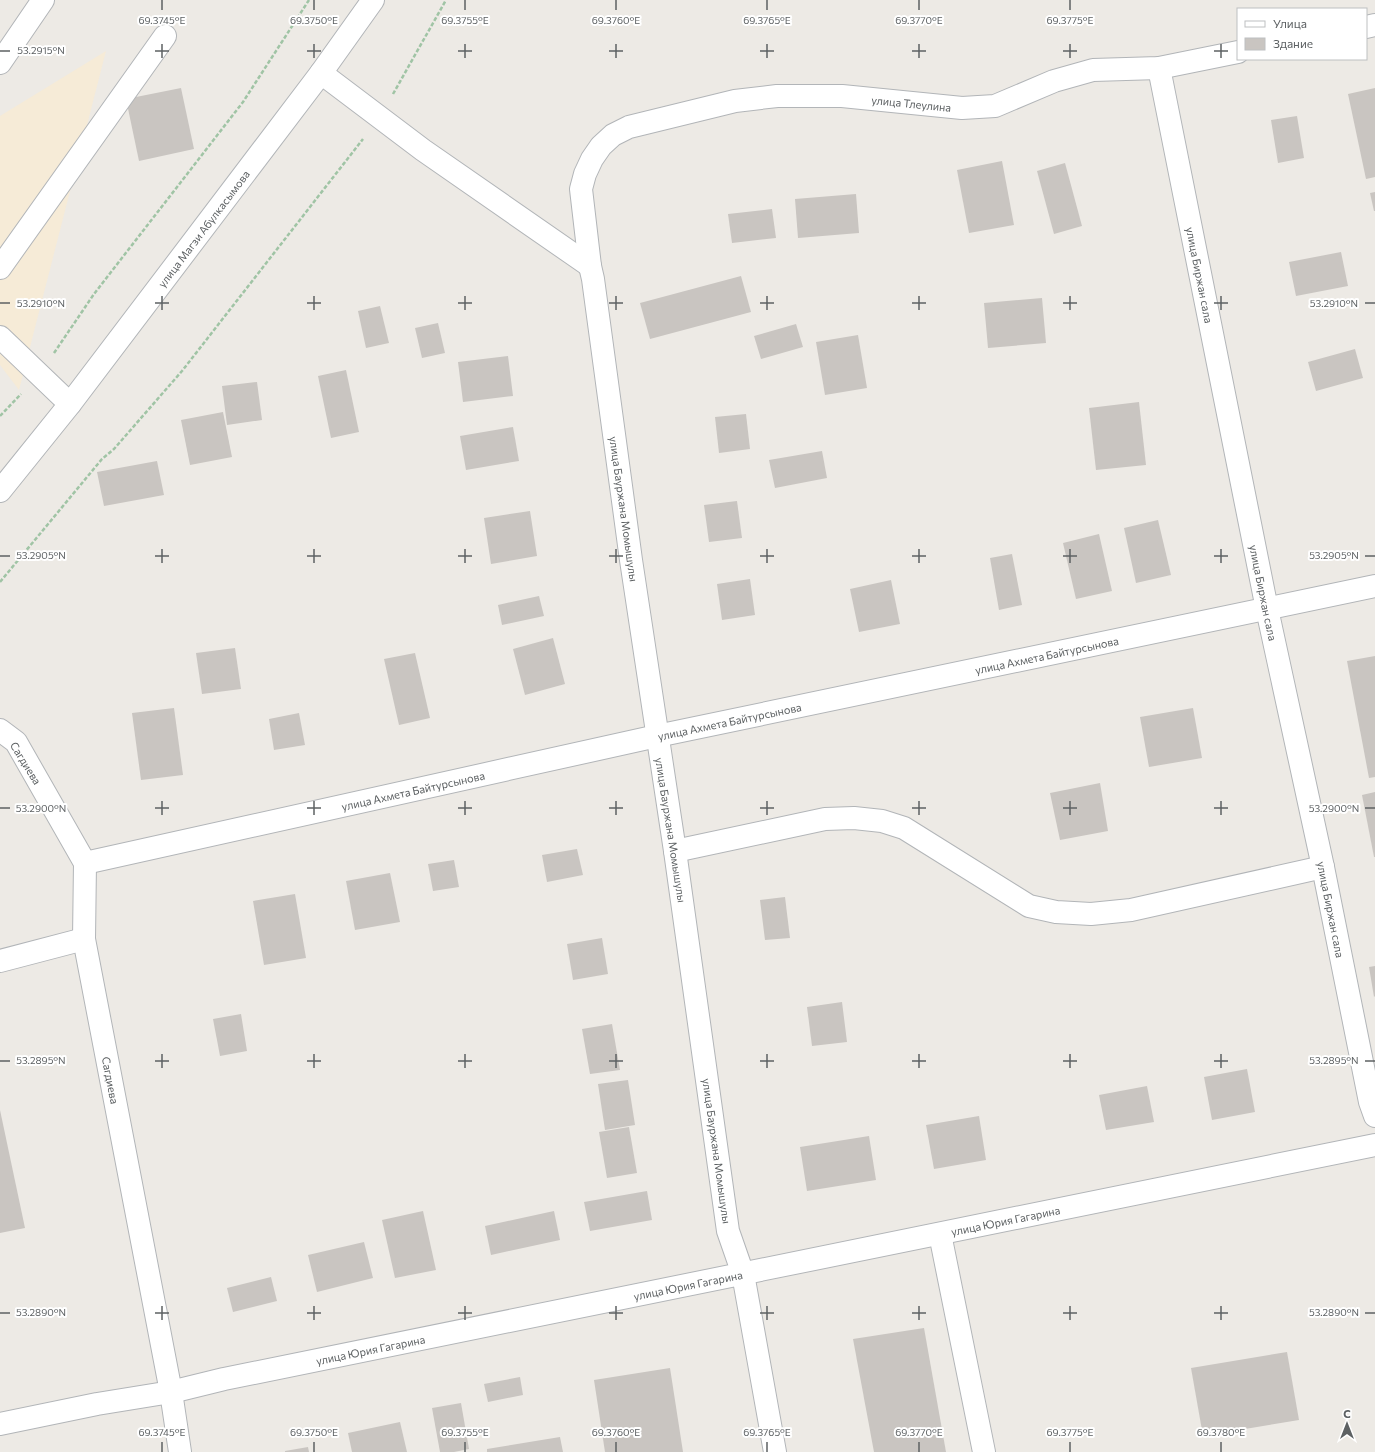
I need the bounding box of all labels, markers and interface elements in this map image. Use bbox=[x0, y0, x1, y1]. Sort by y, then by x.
legend bbox=[1237, 8, 1367, 60]
text: 69.3745°E bbox=[139, 14, 186, 26]
text: 69.3750°E bbox=[290, 14, 338, 26]
text: 69.3755°E bbox=[441, 14, 489, 26]
text: 69.3760°E bbox=[592, 14, 640, 26]
text: 69.3765°E bbox=[743, 14, 791, 26]
text: 69.3770°E bbox=[895, 14, 943, 26]
text: 69.3775°E bbox=[1047, 14, 1093, 26]
text: Улица bbox=[1273, 16, 1307, 30]
text: Здание bbox=[1273, 36, 1313, 50]
text: 53.2915°N bbox=[17, 44, 65, 56]
street label: улица Тлеулина bbox=[871, 92, 952, 113]
street label: улица Магзи Абулкасымова bbox=[155, 167, 252, 290]
street label: улица Биржан сала bbox=[1184, 226, 1216, 324]
text: 53.2910°N bbox=[17, 297, 65, 309]
text: 53.2910°N bbox=[1310, 297, 1358, 309]
street label: улица Бауржана Момышулы bbox=[607, 435, 641, 583]
street label: улица Биржан сала bbox=[1248, 543, 1280, 642]
text: 53.2905°N bbox=[16, 549, 66, 561]
text: 53.2905°N bbox=[1309, 549, 1359, 561]
street label: улица Ахмета Байтурсынова bbox=[974, 633, 1120, 676]
street label: улица Ахмета Байтурсынова bbox=[656, 700, 803, 742]
street label: Сагдиева bbox=[8, 739, 44, 787]
street label: улица Бауржана Момышулы bbox=[653, 757, 689, 903]
street label: улица Ахмета Байтурсынова bbox=[340, 768, 486, 812]
text: 53.2900°N bbox=[16, 802, 66, 814]
text: 53.2900°N bbox=[1309, 802, 1359, 814]
street label: улица Биржан сала bbox=[1315, 860, 1347, 959]
text: 53.2895°N bbox=[16, 1054, 66, 1066]
text: 53.2895°N bbox=[1309, 1054, 1359, 1066]
street label: Сагдиева bbox=[100, 1055, 122, 1105]
street label: улица Бауржана Момышулы bbox=[700, 1077, 734, 1225]
street label: улица Юрия Гагарина bbox=[950, 1203, 1061, 1238]
street label: улица Юрия Гагарина bbox=[632, 1267, 744, 1302]
text: 53.2890°N bbox=[16, 1306, 66, 1318]
text: 53.2890°N bbox=[1309, 1306, 1359, 1318]
street label: улица Юрия Гагарина bbox=[315, 1332, 426, 1367]
north arrow bbox=[1327, 1404, 1367, 1444]
text: С bbox=[1343, 1407, 1351, 1420]
text: 69.3745°E bbox=[139, 1426, 186, 1438]
text: 69.3750°E bbox=[290, 1426, 338, 1438]
text: 69.3755°E bbox=[441, 1426, 489, 1438]
text: 69.3760°E bbox=[592, 1426, 640, 1438]
text: 69.3765°E bbox=[743, 1426, 791, 1438]
text: 69.3770°E bbox=[895, 1426, 943, 1438]
text: 69.3775°E bbox=[1047, 1426, 1093, 1438]
text: 69.3780°E bbox=[1197, 1426, 1245, 1438]

